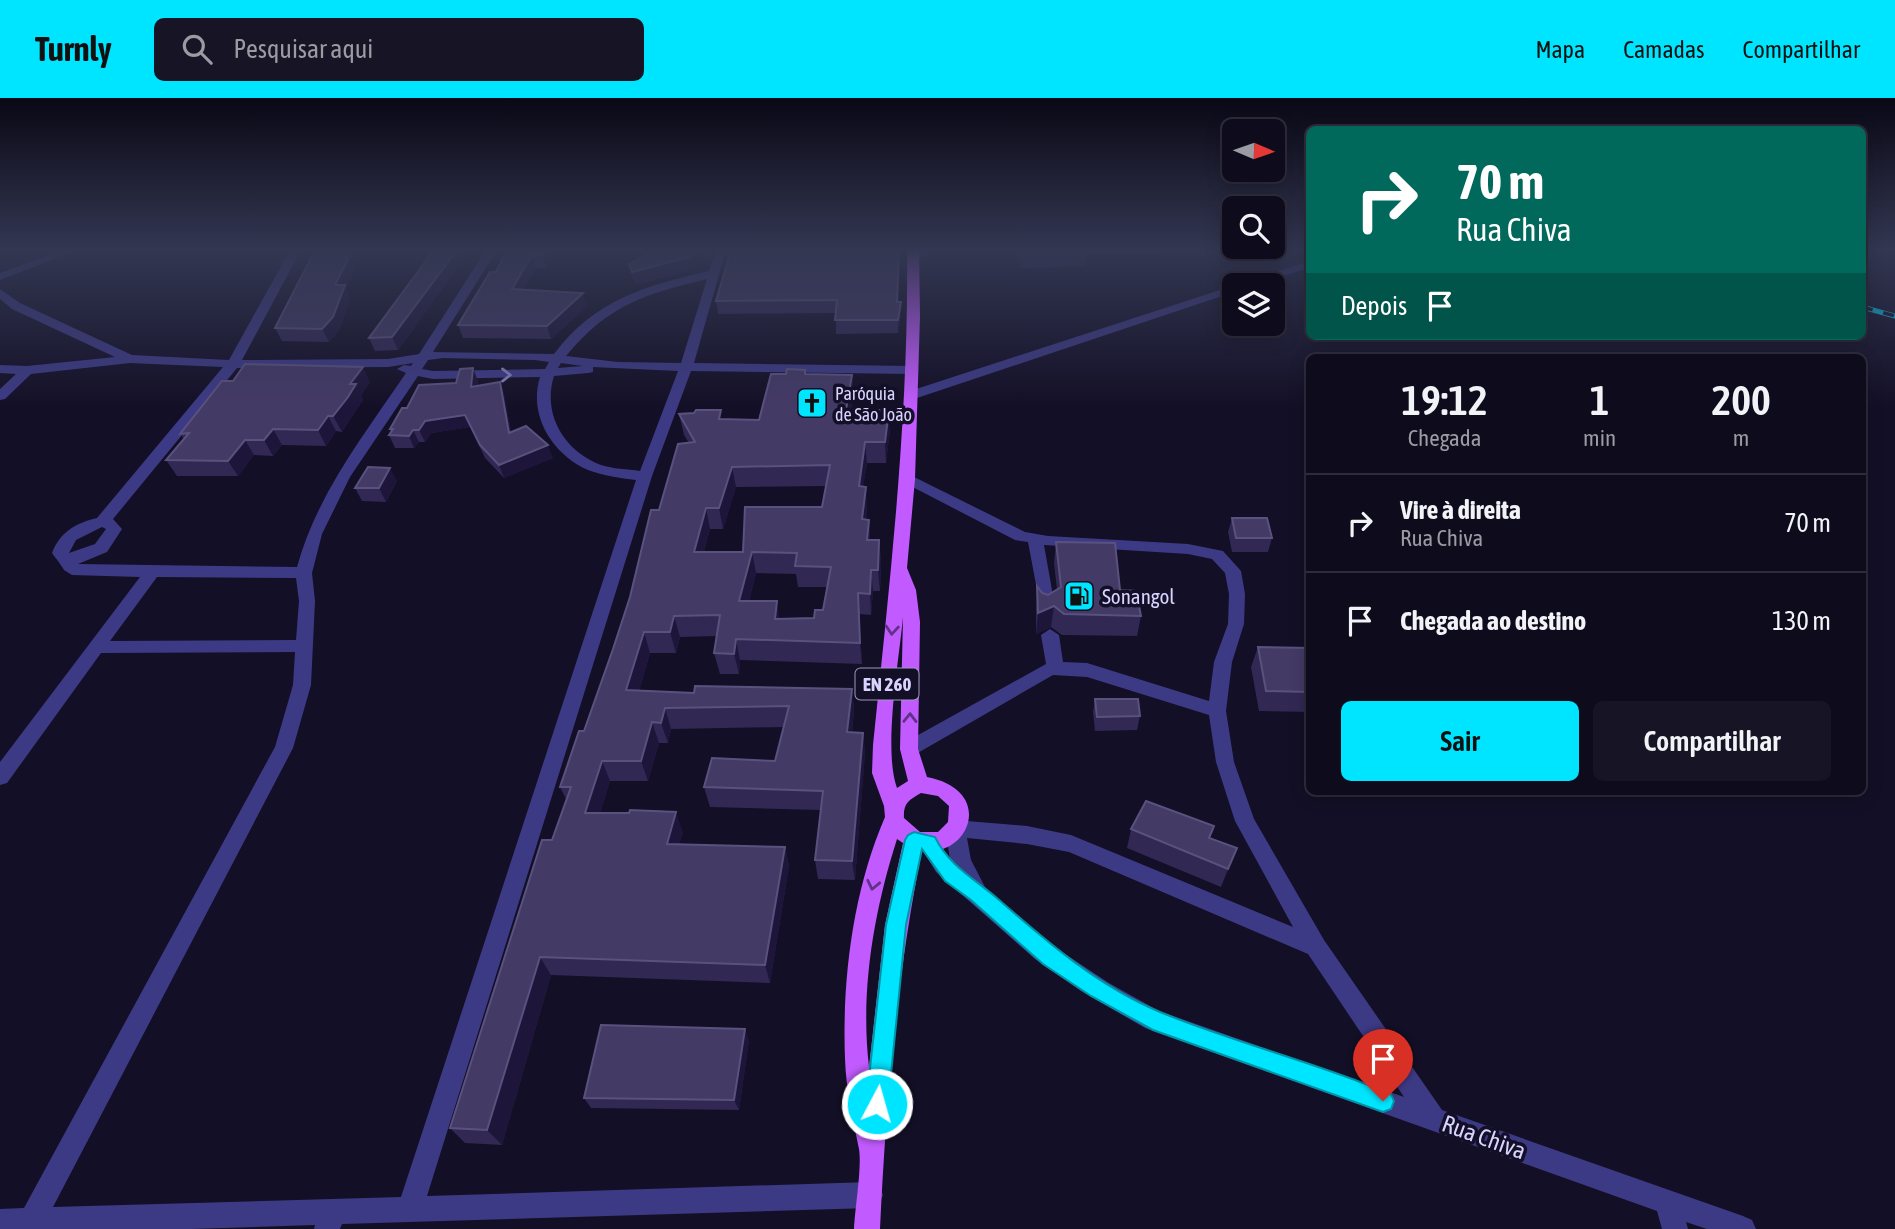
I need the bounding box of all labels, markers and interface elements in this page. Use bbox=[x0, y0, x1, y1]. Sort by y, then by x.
search box bbox=[154, 18, 644, 81]
text: Turnly bbox=[35, 30, 112, 68]
icon: search bbox=[178, 30, 216, 68]
text: Pesquisar aqui bbox=[234, 34, 373, 64]
text: Mapa bbox=[1535, 36, 1585, 63]
text: Camadas bbox=[1623, 36, 1705, 63]
text: Compartilhar bbox=[1743, 36, 1860, 63]
north arrow bbox=[1222, 119, 1284, 182]
map controls bbox=[1222, 119, 1285, 336]
text: 70 m bbox=[1456, 153, 1544, 209]
icon: right bbox=[1341, 154, 1432, 245]
button: search bbox=[1222, 196, 1285, 259]
text: Rua Chiva bbox=[1456, 211, 1572, 248]
button: layers bbox=[1222, 273, 1285, 336]
icon: arrive bbox=[1421, 287, 1459, 325]
text: Depois bbox=[1341, 291, 1407, 321]
one-way arrow bbox=[501, 367, 512, 383]
text: 19:12 bbox=[1401, 376, 1488, 424]
text: 1 bbox=[1590, 376, 1609, 424]
text: 200 bbox=[1711, 376, 1771, 424]
place label: Paróquia de São João bbox=[835, 383, 912, 425]
church icon: Paróquia de São João bbox=[795, 386, 829, 420]
text: Chegada bbox=[1408, 425, 1481, 451]
text: min bbox=[1583, 425, 1616, 451]
text: m bbox=[1733, 425, 1749, 451]
text: Vire à direita bbox=[1400, 495, 1521, 525]
icon: right bbox=[1341, 504, 1379, 542]
text: 70 m bbox=[1784, 508, 1831, 538]
text: Rua Chiva bbox=[1400, 525, 1483, 551]
fuel station icon: Sonangol bbox=[1062, 579, 1096, 613]
place label: Sonangol bbox=[1102, 584, 1175, 608]
icon: arrive bbox=[1341, 602, 1379, 640]
text: Chegada ao destino bbox=[1400, 606, 1586, 636]
text: 130 m bbox=[1772, 606, 1831, 636]
one-way arrow bbox=[885, 625, 900, 636]
road number: EN 260 bbox=[856, 668, 918, 699]
button: Sair bbox=[1341, 701, 1579, 781]
button: Compartilhar bbox=[1593, 701, 1831, 781]
one-way arrow bbox=[902, 713, 918, 723]
one-way arrow bbox=[867, 879, 882, 891]
pin bbox=[1353, 1029, 1413, 1101]
icon: arrive bbox=[1364, 1040, 1402, 1078]
position arrow bbox=[840, 1067, 914, 1141]
street label: Rua Chiva bbox=[1439, 1109, 1529, 1165]

